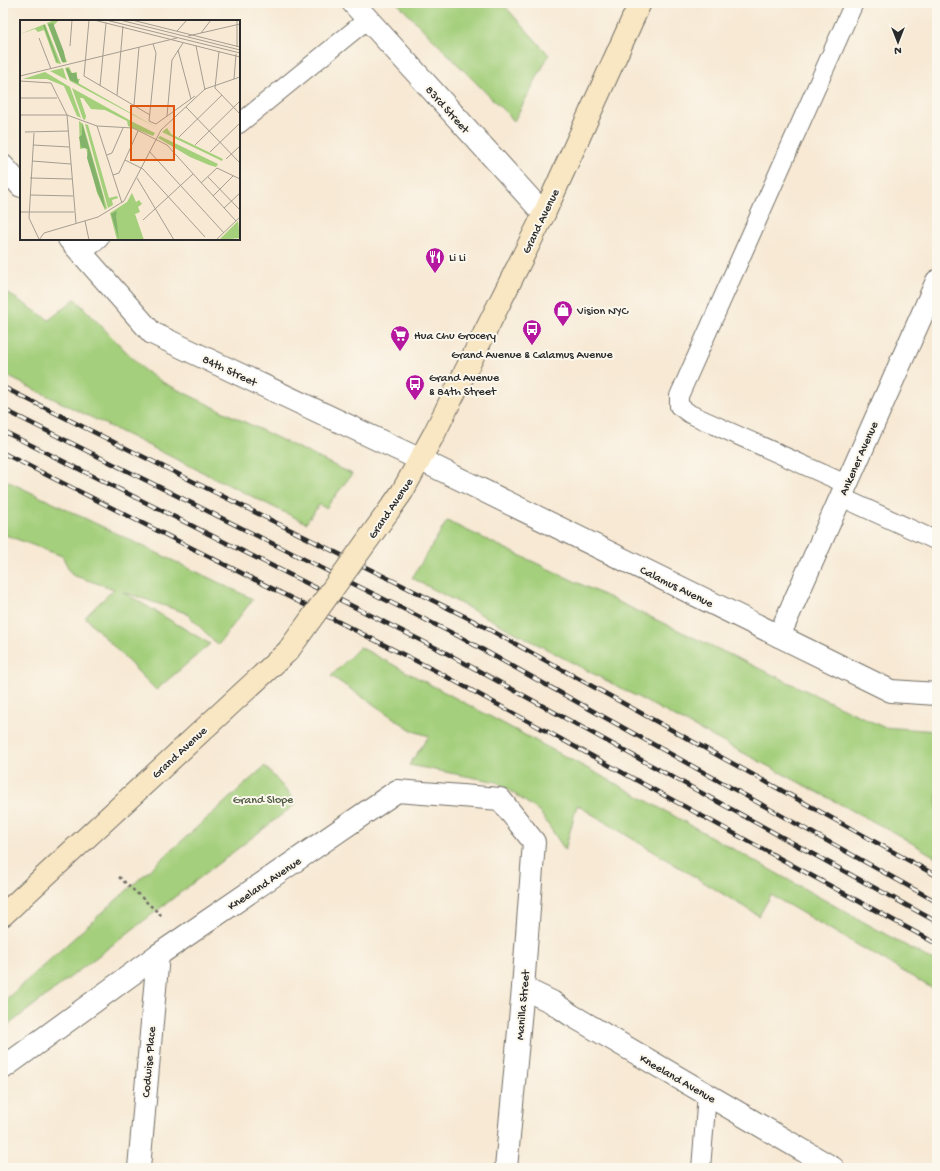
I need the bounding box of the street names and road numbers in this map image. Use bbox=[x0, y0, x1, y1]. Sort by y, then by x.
street label: 83rd Street bbox=[422, 84, 472, 138]
street label: Grand Avenue bbox=[520, 187, 564, 256]
street label: 84th Street bbox=[200, 353, 260, 391]
street label: Ankener Avenue bbox=[837, 419, 883, 498]
street label: Grand Avenue bbox=[366, 475, 418, 542]
street label: Calamus Avenue bbox=[637, 564, 716, 612]
street label: Grand Avenue bbox=[150, 724, 211, 783]
street label: Kneeland Avenue bbox=[226, 854, 305, 914]
street label: Manilla Street bbox=[514, 969, 534, 1041]
street label: Codwise Place bbox=[140, 1025, 160, 1098]
street label: Kneeland Avenue bbox=[636, 1052, 718, 1108]

